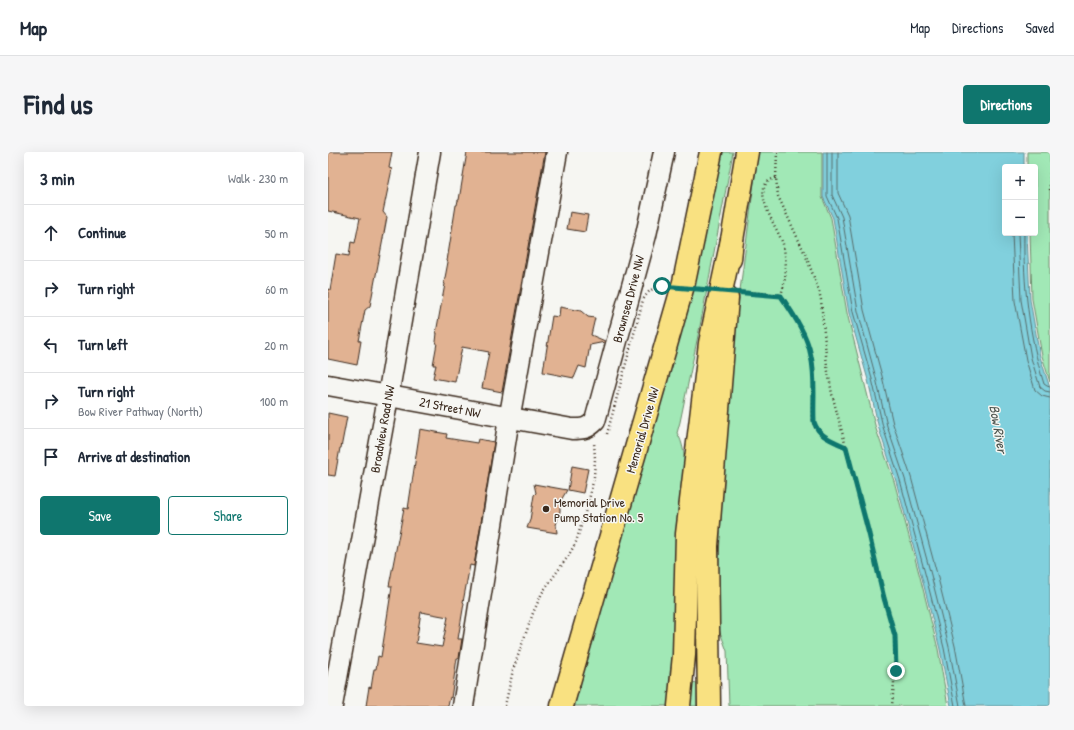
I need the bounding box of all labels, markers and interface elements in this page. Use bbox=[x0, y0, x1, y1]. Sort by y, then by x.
text: Map bbox=[20, 15, 47, 41]
text: Map bbox=[910, 18, 930, 37]
text: Directions bbox=[952, 18, 1003, 37]
text: Saved bbox=[1025, 18, 1054, 37]
text: Find us bbox=[24, 85, 93, 123]
button: Directions bbox=[963, 85, 1050, 124]
map controls bbox=[1002, 164, 1038, 236]
button: + bbox=[1002, 164, 1038, 200]
text: 3 min bbox=[40, 167, 75, 190]
text: Walk · 230 m bbox=[228, 169, 288, 187]
button: − bbox=[1002, 200, 1038, 236]
icon: ahead bbox=[40, 222, 62, 244]
text: Continue bbox=[78, 222, 126, 243]
text: 50 m bbox=[265, 224, 288, 242]
street label: Brownsea Drive NW bbox=[608, 253, 648, 345]
route start bbox=[653, 277, 671, 295]
icon: right bbox=[40, 278, 62, 300]
text: Turn right bbox=[78, 278, 134, 299]
text: 60 m bbox=[265, 280, 288, 298]
icon: left bbox=[40, 334, 62, 356]
text: Turn left bbox=[78, 334, 128, 355]
text: 20 m bbox=[264, 336, 288, 354]
text: Turn right bbox=[78, 381, 134, 402]
street label: Broadview Road NW bbox=[365, 384, 399, 474]
street label: Memorial Drive NW bbox=[621, 385, 663, 475]
icon: right bbox=[40, 390, 62, 412]
text: 100 m bbox=[260, 392, 288, 410]
street label: 21 Street NW bbox=[418, 392, 482, 422]
text: Bow River Pathway (North) bbox=[78, 402, 203, 420]
water label: Bow River bbox=[985, 403, 1013, 456]
icon: arrive bbox=[40, 446, 62, 468]
text: Arrive at destination bbox=[78, 446, 190, 467]
place label: Memorial Drive Pump Station No. 5 bbox=[554, 493, 644, 526]
button: Save bbox=[40, 496, 160, 535]
button: Share bbox=[168, 496, 288, 535]
marker: Memorial Drive Pump Station No. 5 bbox=[541, 504, 551, 514]
route end bbox=[887, 662, 905, 680]

